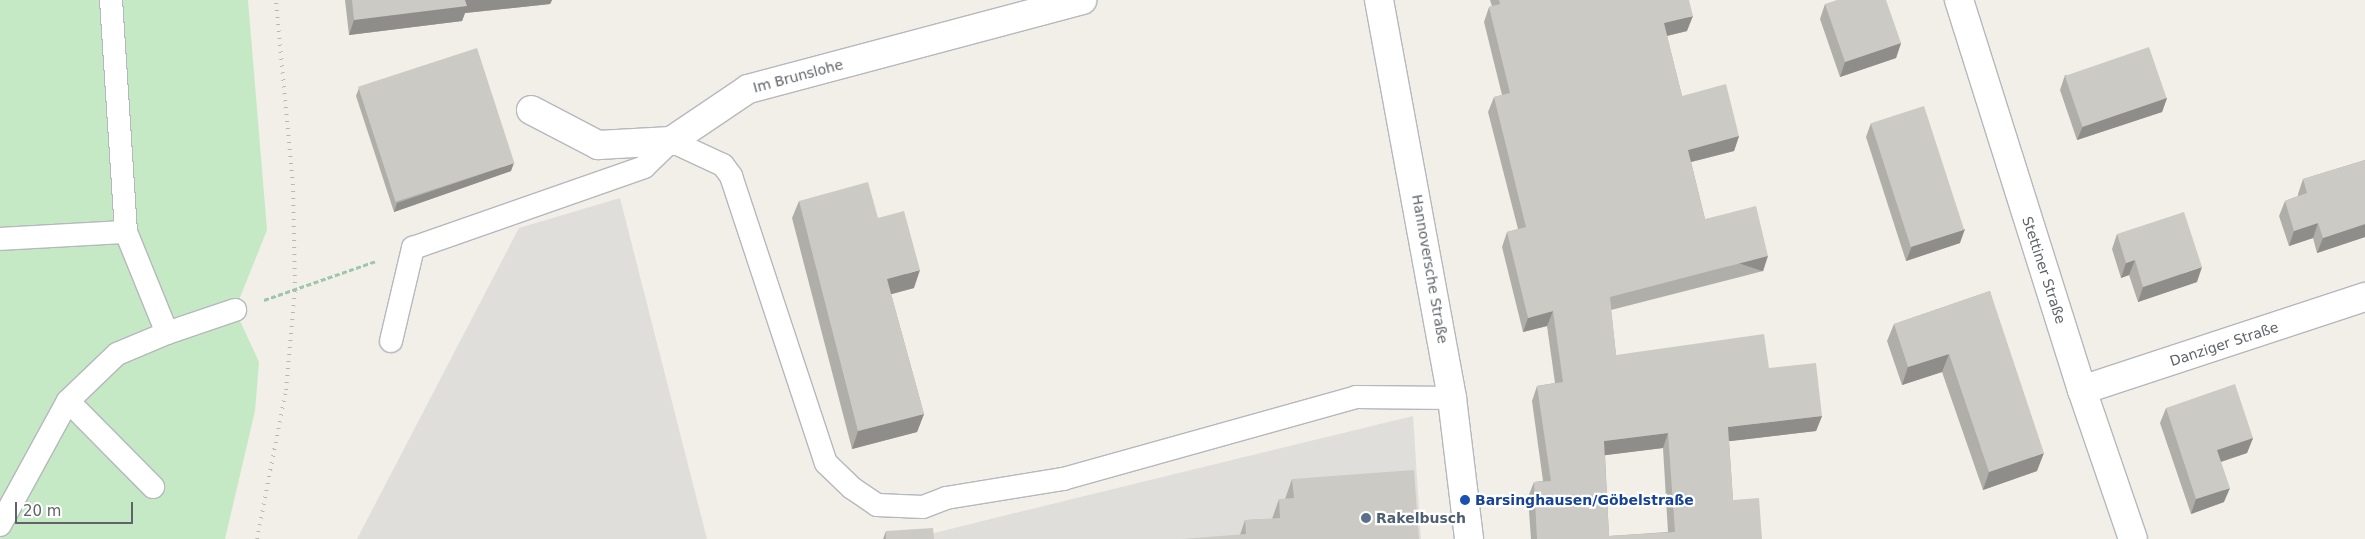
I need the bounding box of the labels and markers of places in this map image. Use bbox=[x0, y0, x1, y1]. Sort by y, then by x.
place label: Barsinghausen/Göbelstraße bbox=[1475, 492, 1694, 508]
marker: Barsinghausen/Göbelstraße bbox=[1459, 494, 1471, 506]
place label: Rakelbusch bbox=[1376, 510, 1466, 526]
marker: Rakelbusch bbox=[1360, 512, 1372, 524]

